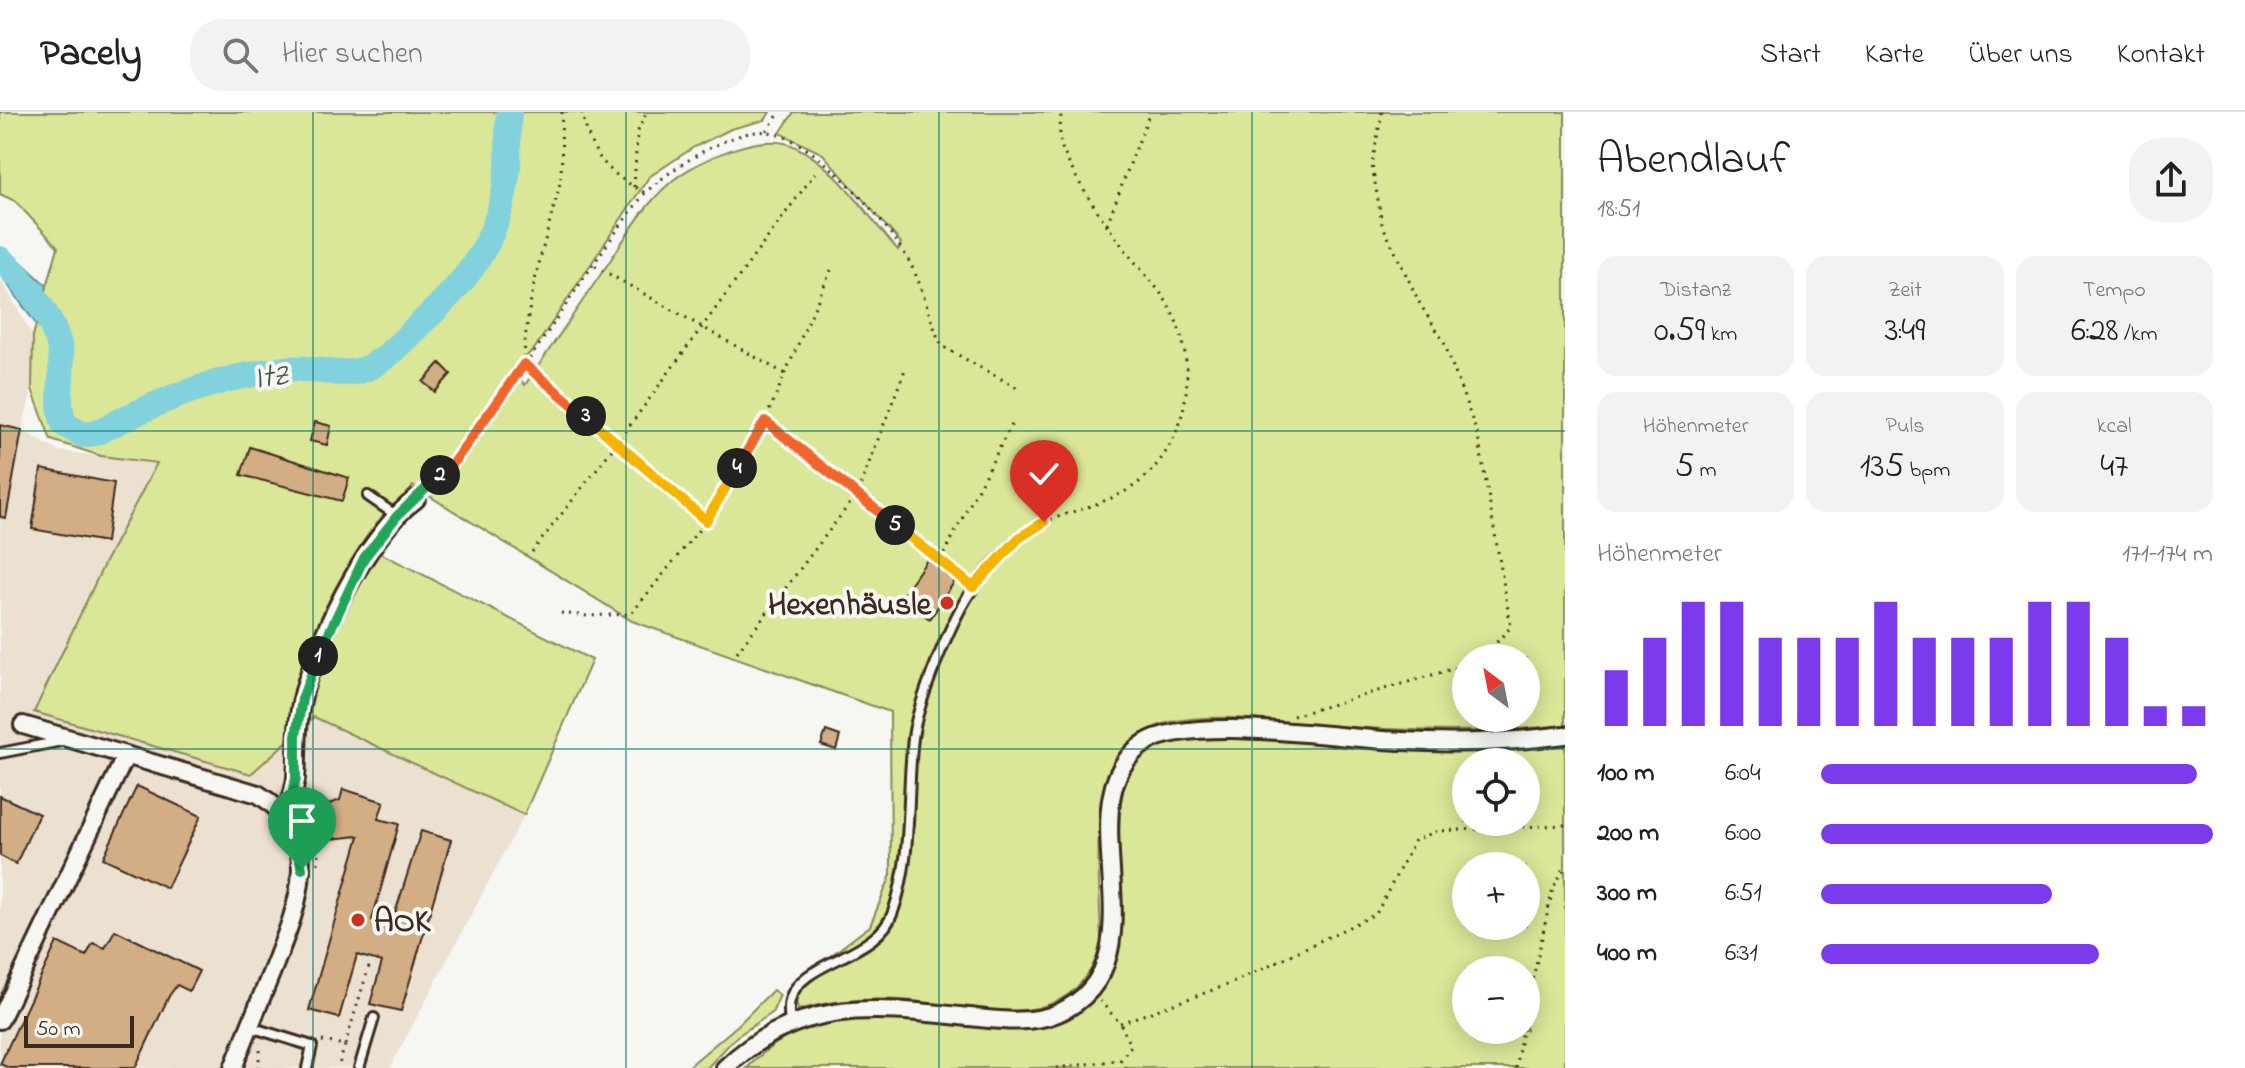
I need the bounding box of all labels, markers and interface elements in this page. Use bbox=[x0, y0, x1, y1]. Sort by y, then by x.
search box bbox=[190, 19, 750, 91]
text: Pacely bbox=[40, 27, 142, 83]
icon: search bbox=[218, 33, 262, 77]
text: Hier suchen bbox=[282, 33, 423, 77]
text: Start bbox=[1760, 35, 1821, 76]
text: Karte bbox=[1865, 35, 1924, 76]
text: Über uns bbox=[1968, 35, 2073, 76]
text: Kontakt bbox=[2117, 35, 2205, 76]
text: Abendlauf bbox=[1597, 129, 1790, 193]
button: share bbox=[2129, 138, 2213, 222]
text: 18:51 bbox=[1597, 191, 1640, 229]
text: Distanz bbox=[1660, 275, 1731, 307]
text: Zeit bbox=[1888, 275, 1922, 307]
text: Tempo bbox=[2083, 275, 2146, 307]
text: 0.59 bbox=[1654, 307, 1705, 357]
text: 3:49 bbox=[1884, 307, 1926, 357]
text: 6:28 bbox=[2071, 307, 2119, 357]
text: km bbox=[1705, 319, 1737, 351]
text: /km bbox=[2119, 319, 2158, 351]
water label: Itz bbox=[250, 351, 292, 405]
pin: 3 bbox=[566, 396, 606, 436]
text: 3 bbox=[581, 400, 591, 432]
text: Höhenmeter bbox=[1643, 411, 1749, 443]
text: Puls bbox=[1886, 411, 1924, 443]
text: kcal bbox=[2097, 411, 2132, 443]
pin bbox=[1010, 440, 1078, 522]
text: 5 bbox=[1675, 443, 1694, 493]
text: 135 bbox=[1860, 443, 1904, 493]
text: 47 bbox=[2100, 443, 2128, 493]
pin: 4 bbox=[717, 448, 757, 488]
text: 4 bbox=[732, 452, 742, 484]
icon: check bbox=[1022, 452, 1066, 496]
pin: 2 bbox=[420, 455, 460, 495]
text: m bbox=[1694, 455, 1717, 487]
text: bpm bbox=[1904, 455, 1950, 487]
text: 2 bbox=[435, 459, 445, 491]
pin: 5 bbox=[875, 505, 915, 545]
text: 5 bbox=[889, 509, 901, 541]
text: Höhenmeter bbox=[1597, 536, 1722, 574]
text: 171–174 m bbox=[2122, 536, 2213, 574]
place label: Hexenhäusle bbox=[768, 583, 933, 630]
marker: Hexenhäusle bbox=[938, 594, 956, 612]
pin: 1 bbox=[298, 636, 338, 676]
text: 1 bbox=[315, 640, 322, 672]
north arrow bbox=[1452, 644, 1540, 732]
map controls bbox=[1452, 644, 1540, 1044]
button: locate bbox=[1452, 748, 1540, 836]
text: 100 m bbox=[1597, 755, 1654, 793]
text: 6:04 bbox=[1725, 755, 1761, 793]
pin bbox=[268, 787, 336, 869]
icon: arrive bbox=[280, 799, 324, 843]
text: 200 m bbox=[1597, 815, 1659, 853]
text: 6:00 bbox=[1725, 815, 1761, 853]
button: + bbox=[1452, 852, 1540, 940]
text: 300 m bbox=[1597, 875, 1657, 913]
text: 6:51 bbox=[1725, 875, 1762, 913]
place label: AOK bbox=[374, 900, 432, 947]
marker: AOK bbox=[349, 911, 367, 929]
text: 400 m bbox=[1597, 935, 1657, 973]
text: 6:31 bbox=[1725, 935, 1758, 973]
button: − bbox=[1452, 956, 1540, 1044]
scale bar bbox=[24, 1012, 134, 1048]
text: 50 m bbox=[36, 1014, 81, 1046]

